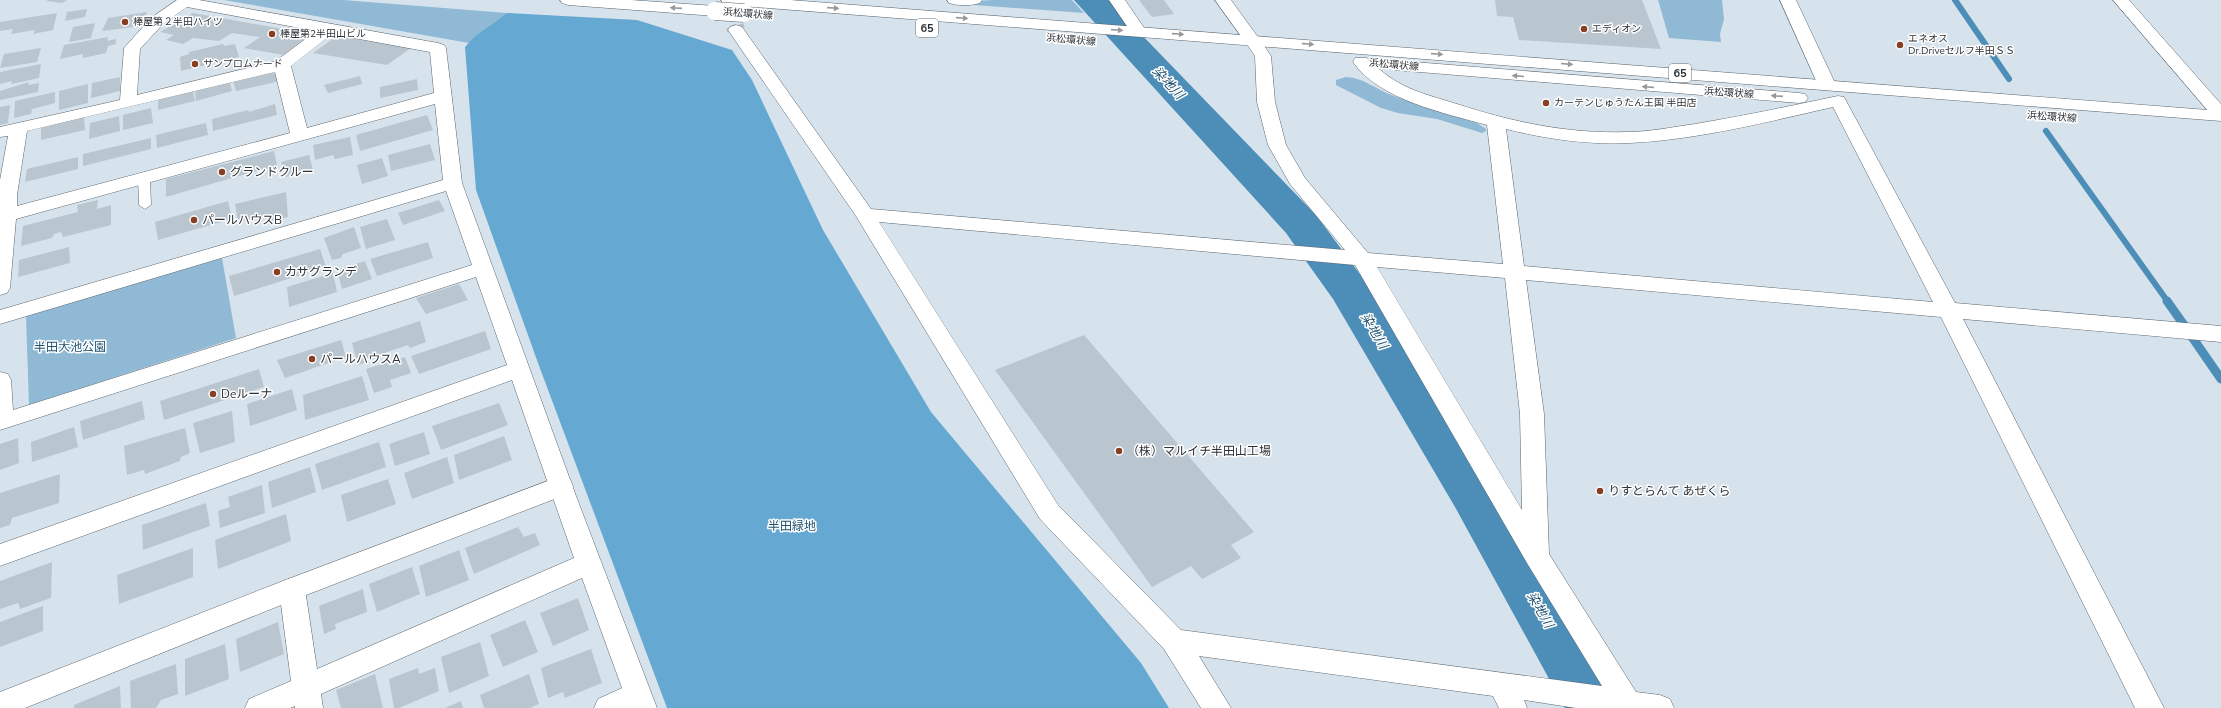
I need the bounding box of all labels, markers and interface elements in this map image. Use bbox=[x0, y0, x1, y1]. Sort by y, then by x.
one-way arrow bbox=[670, 5, 682, 12]
street label: 浜松環状線 bbox=[722, 5, 774, 23]
one-way arrow bbox=[827, 5, 839, 11]
place label: 棒屋第２半田ハイツ bbox=[133, 15, 223, 29]
one-way arrow bbox=[956, 15, 968, 22]
marker: 棒屋第２半田ハイツ bbox=[120, 17, 130, 27]
road number: 65 bbox=[916, 19, 938, 37]
place label: エディオン bbox=[1592, 22, 1641, 36]
marker: エディオン bbox=[1579, 24, 1589, 34]
place label: 棒屋第2半田山ビル bbox=[280, 27, 366, 41]
one-way arrow bbox=[1111, 27, 1123, 34]
marker: 棒屋第2半田山ビル bbox=[267, 29, 277, 39]
street label: 浜松環状線 bbox=[1045, 31, 1097, 49]
one-way arrow bbox=[1172, 31, 1184, 38]
place label: エネオス Dr.Driveセルフ半田ＳＳ bbox=[1908, 32, 2015, 58]
one-way arrow bbox=[1302, 40, 1314, 47]
marker: エネオス Dr.Driveセルフ半田ＳＳ bbox=[1895, 40, 1905, 50]
one-way arrow bbox=[1431, 50, 1443, 57]
street label: 浜松環状線 bbox=[1368, 56, 1420, 74]
place label: サンプロムナード bbox=[203, 57, 283, 71]
marker: サンプロムナード bbox=[190, 59, 200, 69]
one-way arrow bbox=[1561, 60, 1573, 67]
water label: 染地川 bbox=[1148, 63, 1189, 105]
road number: 65 bbox=[1669, 64, 1691, 82]
one-way arrow bbox=[1512, 73, 1524, 79]
one-way arrow bbox=[1642, 83, 1654, 90]
street label: 浜松環状線 bbox=[1704, 84, 1754, 102]
one-way arrow bbox=[1771, 93, 1783, 100]
place label: カーテンじゅうたん王国 半田店 bbox=[1554, 96, 1697, 110]
marker: カーテンじゅうたん王国 半田店 bbox=[1541, 98, 1551, 108]
street label: 浜松環状線 bbox=[2027, 108, 2077, 126]
place label: グランドクルー bbox=[230, 164, 314, 180]
marker: グランドクルー bbox=[217, 167, 227, 177]
place label: パールハウスB bbox=[202, 212, 282, 228]
marker: パールハウスB bbox=[189, 215, 199, 225]
place label: カサグランデ bbox=[285, 264, 357, 280]
marker: カサグランデ bbox=[272, 267, 282, 277]
water label: 染地川 bbox=[1356, 310, 1393, 354]
park label: 半田大池公園 bbox=[34, 339, 106, 355]
place label: パールハウスA bbox=[320, 351, 401, 367]
marker: パールハウスA bbox=[307, 354, 317, 364]
place label: Deルーナ bbox=[221, 386, 272, 402]
marker: Deルーナ bbox=[208, 389, 218, 399]
place label: （株）マルイチ半田山工場 bbox=[1127, 443, 1271, 459]
marker: （株）マルイチ半田山工場 bbox=[1114, 446, 1124, 456]
place label: りすとらんて あぜくら bbox=[1608, 483, 1731, 499]
marker: りすとらんて あぜくら bbox=[1595, 486, 1605, 496]
park label: 半田緑地 bbox=[768, 518, 816, 534]
water label: 染地川 bbox=[1522, 589, 1559, 633]

